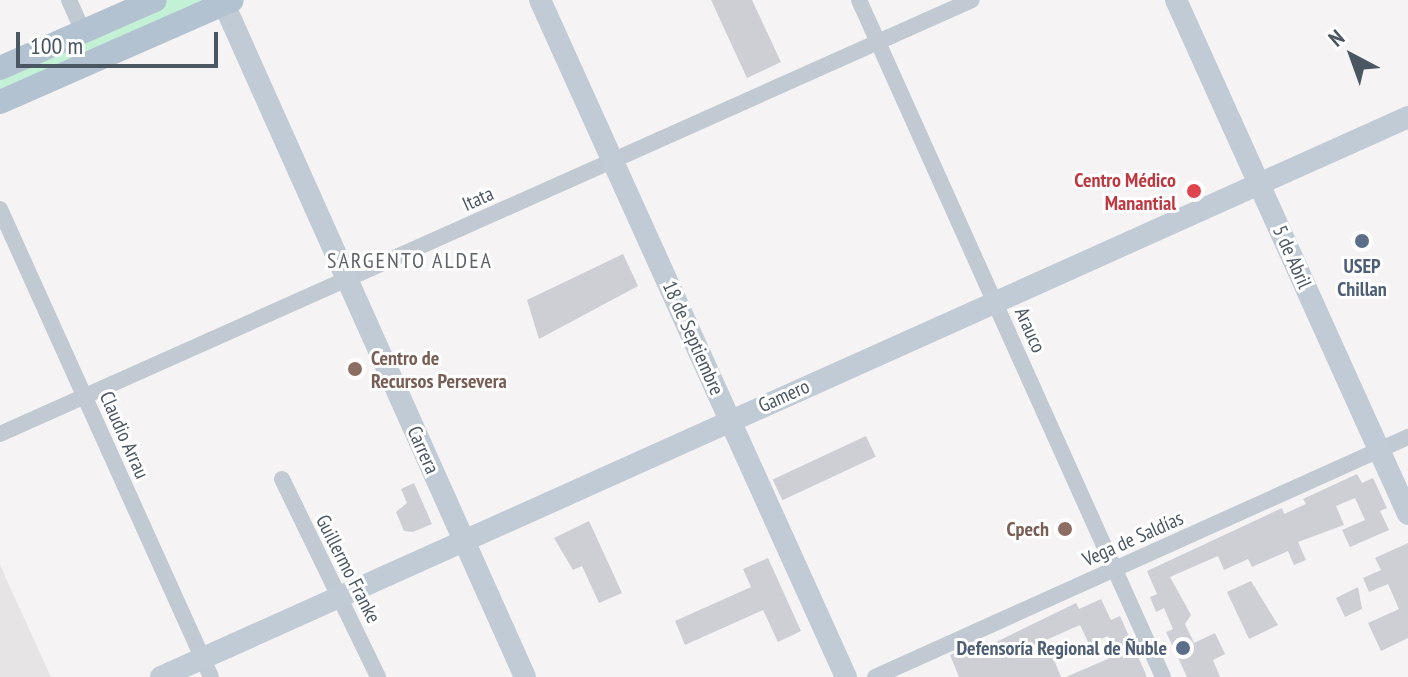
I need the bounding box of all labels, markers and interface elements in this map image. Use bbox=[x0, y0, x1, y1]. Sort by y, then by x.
scale bar bbox=[20, 16, 222, 66]
north arrow bbox=[1312, 16, 1392, 96]
text: N bbox=[1323, 23, 1350, 52]
text: 100 m bbox=[30, 30, 83, 61]
place label: Centro Médico Manantial bbox=[1074, 168, 1176, 215]
marker: Centro Médico Manantial bbox=[1183, 180, 1205, 202]
street label: Itata bbox=[459, 182, 497, 216]
street label: 5 de Abril bbox=[1267, 222, 1317, 292]
marker: USEP Chillan bbox=[1353, 232, 1371, 250]
district label: SARGENTO ALDEA bbox=[327, 248, 493, 274]
place label: USEP Chillan bbox=[1337, 254, 1387, 301]
street label: 18 de Septiembre bbox=[657, 277, 729, 399]
street label: Arauco bbox=[1009, 304, 1051, 356]
place label: Centro de Recursos Persevera bbox=[371, 346, 507, 393]
marker: Centro de Recursos Persevera bbox=[346, 360, 364, 378]
street label: Gamero bbox=[755, 374, 813, 418]
street label: Claudio Arrau bbox=[94, 387, 154, 483]
street label: Carrera bbox=[402, 422, 444, 478]
street label: Vega de Saldías bbox=[1079, 506, 1187, 572]
street label: Guillermo Franke bbox=[310, 511, 386, 627]
place label: Cpech bbox=[1007, 517, 1049, 541]
marker: Cpech bbox=[1056, 520, 1074, 538]
place label: Defensoría Regional de Ñuble bbox=[956, 636, 1167, 660]
marker: Defensoría Regional de Ñuble bbox=[1174, 639, 1192, 657]

